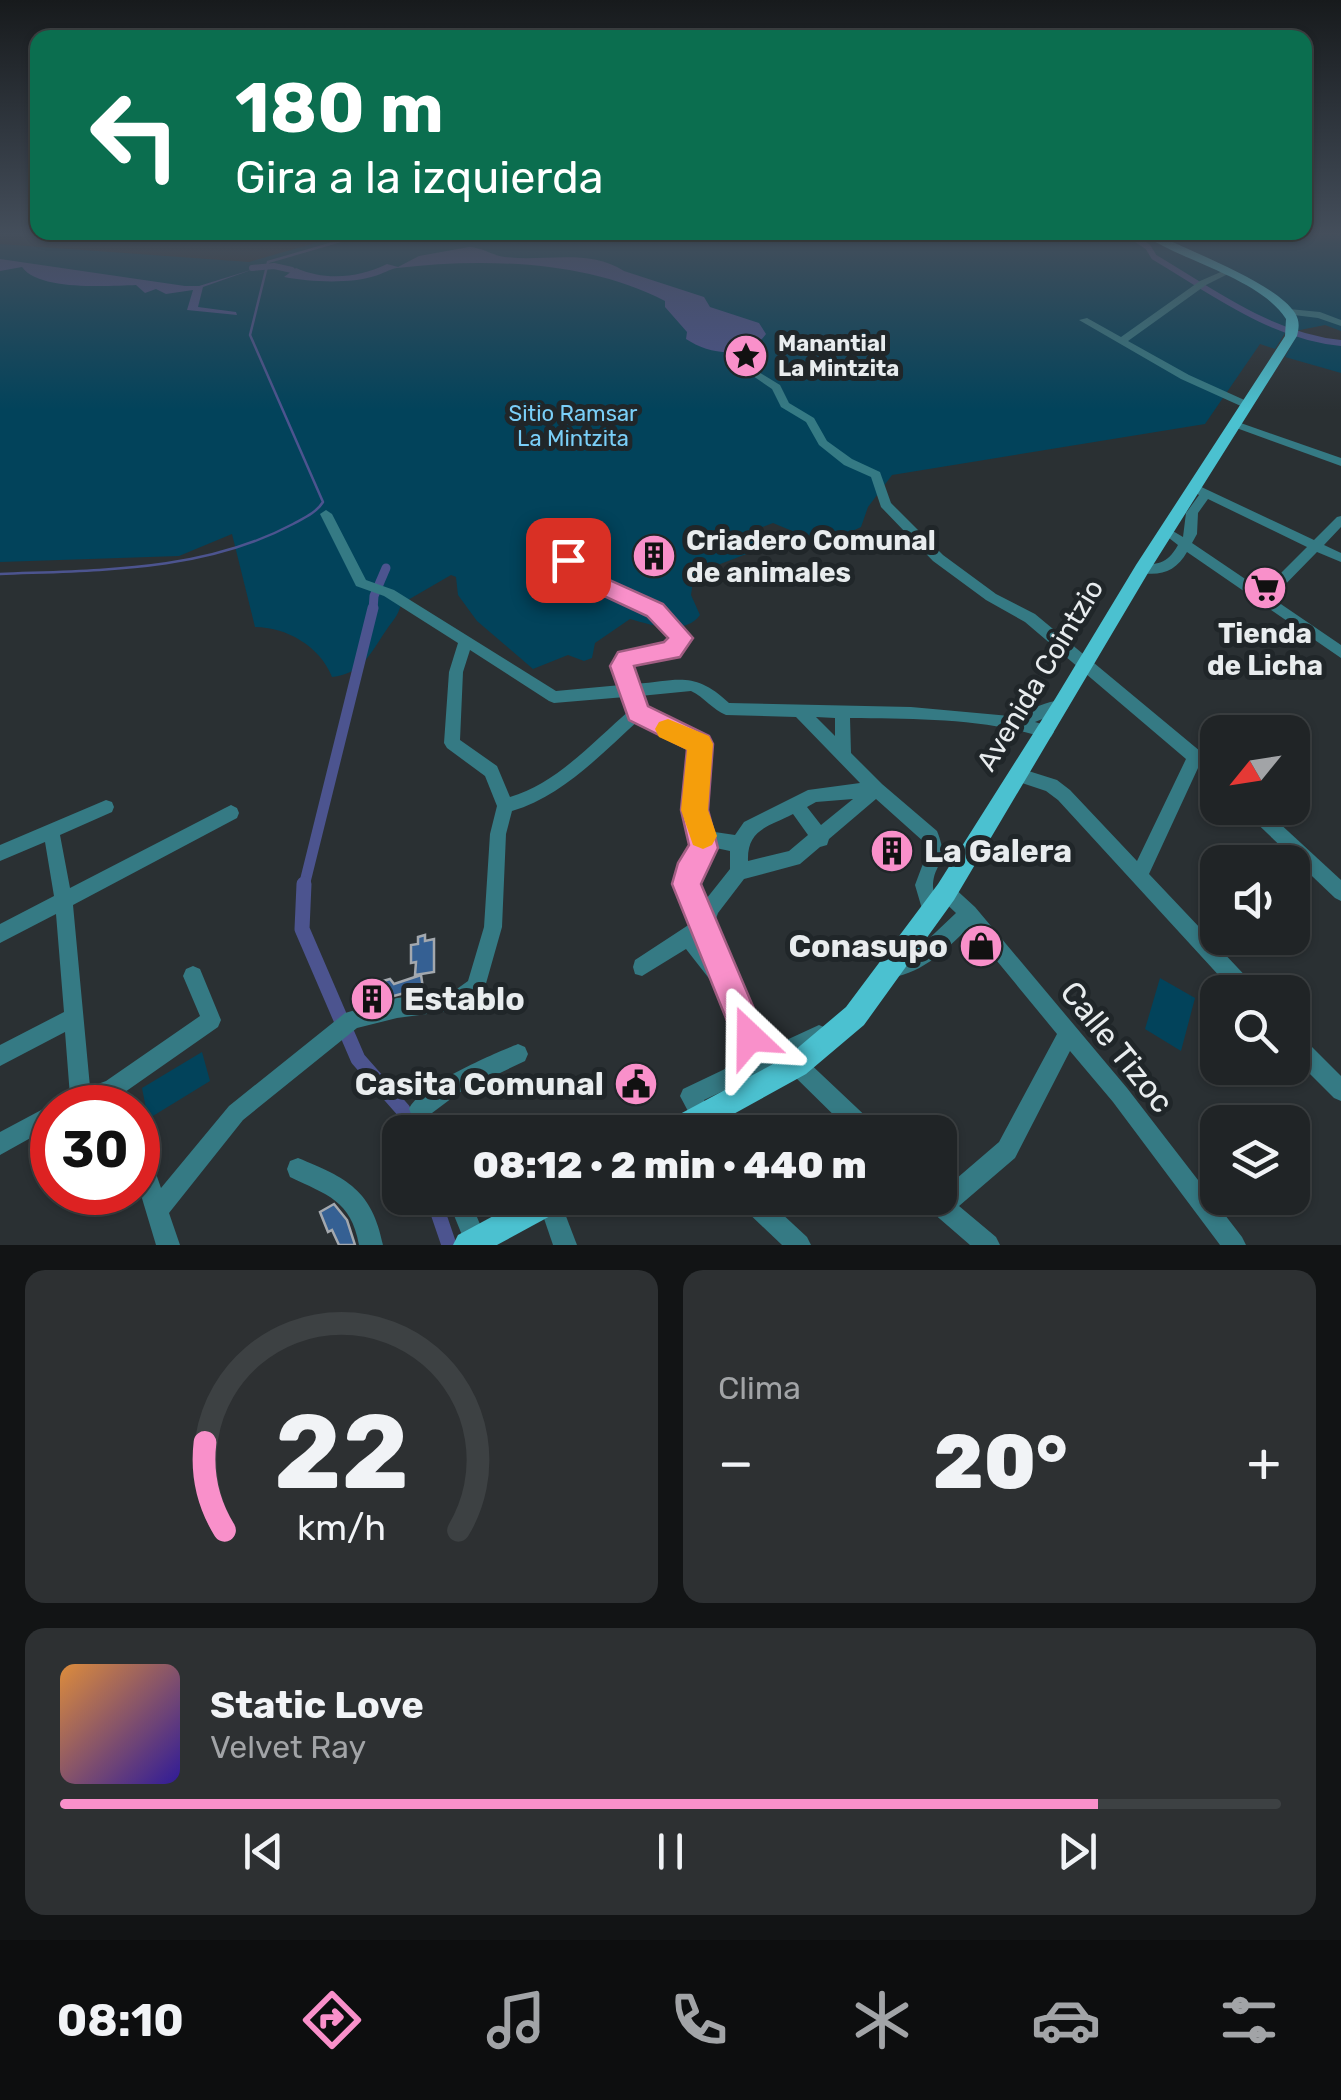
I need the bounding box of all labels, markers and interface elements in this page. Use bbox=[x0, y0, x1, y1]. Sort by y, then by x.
text: 180 m bbox=[235, 67, 444, 150]
icon: left bbox=[70, 70, 200, 200]
text: Gira a la izquierda bbox=[235, 151, 604, 204]
place label: Manantial La Mintzita bbox=[778, 330, 899, 382]
place icon: Manantial La Mintzita bbox=[723, 333, 769, 379]
park label: Sitio Ramsar La Mintzita bbox=[509, 400, 638, 452]
pin bbox=[526, 518, 611, 603]
place label: Criadero Comunal de animales bbox=[686, 524, 936, 589]
icon: arrive bbox=[541, 533, 596, 588]
building icon: Criadero Comunal de animales bbox=[631, 533, 677, 579]
supermarket icon: Tienda de Licha bbox=[1242, 565, 1288, 611]
street label: Avenida Cointzio bbox=[970, 573, 1110, 777]
place label: Tienda de Licha bbox=[1207, 617, 1323, 682]
north arrow bbox=[1200, 715, 1310, 825]
map controls bbox=[1200, 715, 1310, 1215]
building icon: La Galera bbox=[869, 828, 915, 874]
place label: La Galera bbox=[924, 832, 1072, 870]
button: sound bbox=[1200, 845, 1310, 955]
shop icon: Conasupo bbox=[958, 923, 1004, 969]
place label: Conasupo bbox=[789, 927, 948, 965]
street label: Calle Tizoc bbox=[1053, 974, 1181, 1120]
button: search bbox=[1200, 975, 1310, 1085]
building icon: Establo bbox=[349, 976, 395, 1022]
place label: Establo bbox=[404, 980, 525, 1018]
position arrow bbox=[698, 985, 802, 1089]
public building icon: Casita Comunal bbox=[613, 1061, 659, 1107]
place label: Casita Comunal bbox=[355, 1065, 604, 1103]
speed limit sign: 30 bbox=[30, 1085, 160, 1215]
button: layers bbox=[1200, 1105, 1310, 1215]
text: 08:12 · 2 min · 440 m bbox=[472, 1142, 867, 1188]
text: Clima bbox=[718, 1369, 801, 1407]
text: 22 bbox=[274, 1391, 409, 1514]
text: 20° bbox=[933, 1418, 1068, 1507]
text: − bbox=[718, 1430, 754, 1495]
text: + bbox=[1247, 1430, 1281, 1495]
text: km/h bbox=[297, 1507, 386, 1549]
text: Static Love bbox=[210, 1682, 424, 1728]
text: Velvet Ray bbox=[210, 1728, 366, 1766]
icon: previous bbox=[236, 1824, 291, 1879]
icon: pause bbox=[643, 1824, 698, 1879]
icon: next bbox=[1050, 1824, 1105, 1879]
icon: directions bbox=[297, 1985, 367, 2055]
icon: music bbox=[481, 1985, 551, 2055]
icon: phone bbox=[664, 1985, 734, 2055]
icon: climate bbox=[847, 1985, 917, 2055]
icon: car bbox=[1031, 1985, 1101, 2055]
icon: filters bbox=[1214, 1985, 1284, 2055]
text: 08:10 bbox=[57, 1994, 184, 2047]

